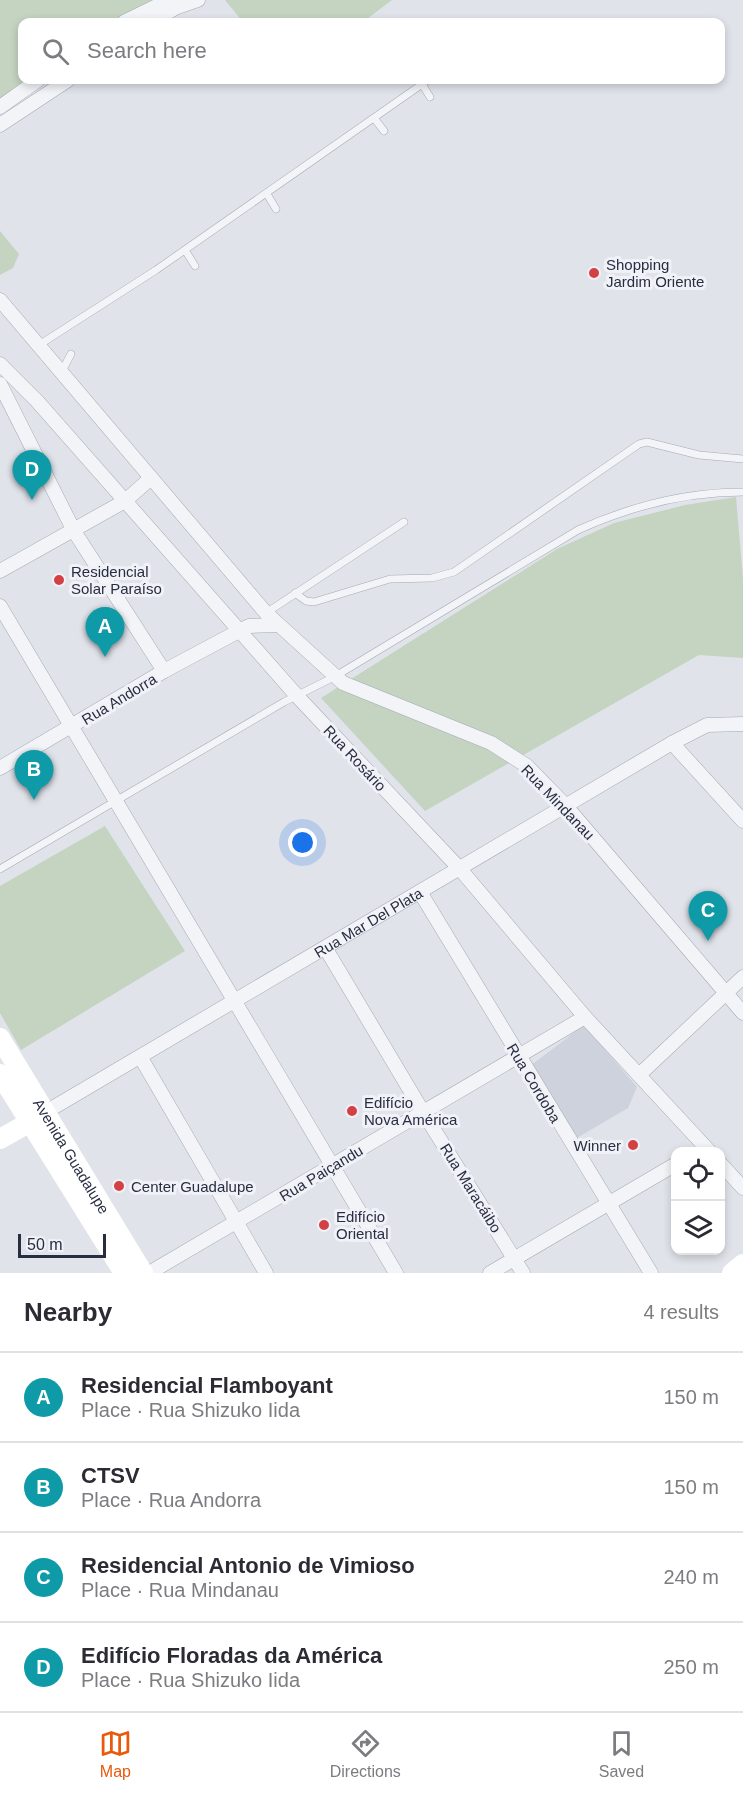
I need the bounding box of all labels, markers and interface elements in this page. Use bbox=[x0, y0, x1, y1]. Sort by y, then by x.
search box bbox=[18, 18, 725, 84]
icon: search bbox=[39, 35, 72, 68]
text: Search here bbox=[87, 38, 207, 63]
place label: Shopping Jardim Oriente bbox=[606, 256, 704, 290]
marker: Shopping Jardim Oriente bbox=[587, 266, 601, 280]
pin: D bbox=[12, 450, 51, 500]
place label: Residencial Solar Paraíso bbox=[71, 563, 162, 597]
marker: Residencial Solar Paraíso bbox=[52, 573, 66, 587]
pin: A bbox=[86, 608, 124, 657]
street label: Rua Andorra bbox=[79, 670, 160, 728]
street label: Rua Rosário bbox=[320, 722, 390, 794]
pin: B bbox=[15, 750, 54, 800]
street label: Rua Mindanau bbox=[518, 761, 598, 843]
your location bbox=[288, 828, 317, 857]
street label: Rua Mar Del Plata bbox=[311, 883, 426, 961]
pin: C bbox=[688, 892, 728, 941]
street label: Rua Cordoba bbox=[504, 1040, 565, 1126]
place label: Edifício Nova América bbox=[364, 1094, 458, 1128]
street label: Avenida Guadalupe bbox=[30, 1095, 113, 1216]
marker: Edifício Nova América bbox=[345, 1104, 359, 1118]
place label: Winner bbox=[573, 1137, 621, 1154]
marker: Winner bbox=[626, 1138, 640, 1152]
street label: Rua Maracáibo bbox=[437, 1140, 505, 1236]
street label: Rua Paiçandu bbox=[276, 1141, 366, 1205]
map controls bbox=[671, 1147, 725, 1255]
button: locate bbox=[671, 1147, 725, 1201]
place label: Center Guadalupe bbox=[131, 1178, 254, 1195]
marker: Center Guadalupe bbox=[112, 1179, 126, 1193]
button: layers bbox=[671, 1201, 725, 1255]
place label: Edifício Oriental bbox=[336, 1208, 389, 1242]
marker: Edifício Oriental bbox=[317, 1218, 331, 1232]
scale bar bbox=[18, 1231, 106, 1258]
text: 50 m bbox=[27, 1236, 63, 1253]
text: Nearby bbox=[24, 1297, 112, 1327]
text: 4 results bbox=[643, 1301, 719, 1323]
text: Residencial Flamboyant bbox=[81, 1373, 333, 1398]
text: A bbox=[36, 1386, 51, 1408]
text: 150 m bbox=[663, 1386, 719, 1408]
text: Place · Rua Shizuko Iida bbox=[81, 1399, 300, 1421]
text: CTSV bbox=[81, 1463, 140, 1488]
text: B bbox=[36, 1476, 51, 1498]
text: 150 m bbox=[663, 1476, 719, 1498]
text: Place · Rua Andorra bbox=[81, 1489, 261, 1511]
text: Residencial Antonio de Vimioso bbox=[81, 1553, 415, 1578]
text: C bbox=[36, 1566, 51, 1588]
text: 240 m bbox=[663, 1566, 719, 1588]
text: Place · Rua Mindanau bbox=[81, 1579, 279, 1601]
text: Edifício Floradas da América bbox=[81, 1643, 382, 1668]
text: D bbox=[36, 1656, 51, 1678]
text: 250 m bbox=[663, 1656, 719, 1678]
text: Place · Rua Shizuko Iida bbox=[81, 1669, 300, 1691]
tab: Map bbox=[99, 1727, 132, 1781]
tab: Directions bbox=[330, 1727, 401, 1781]
tab: Saved bbox=[599, 1727, 644, 1781]

